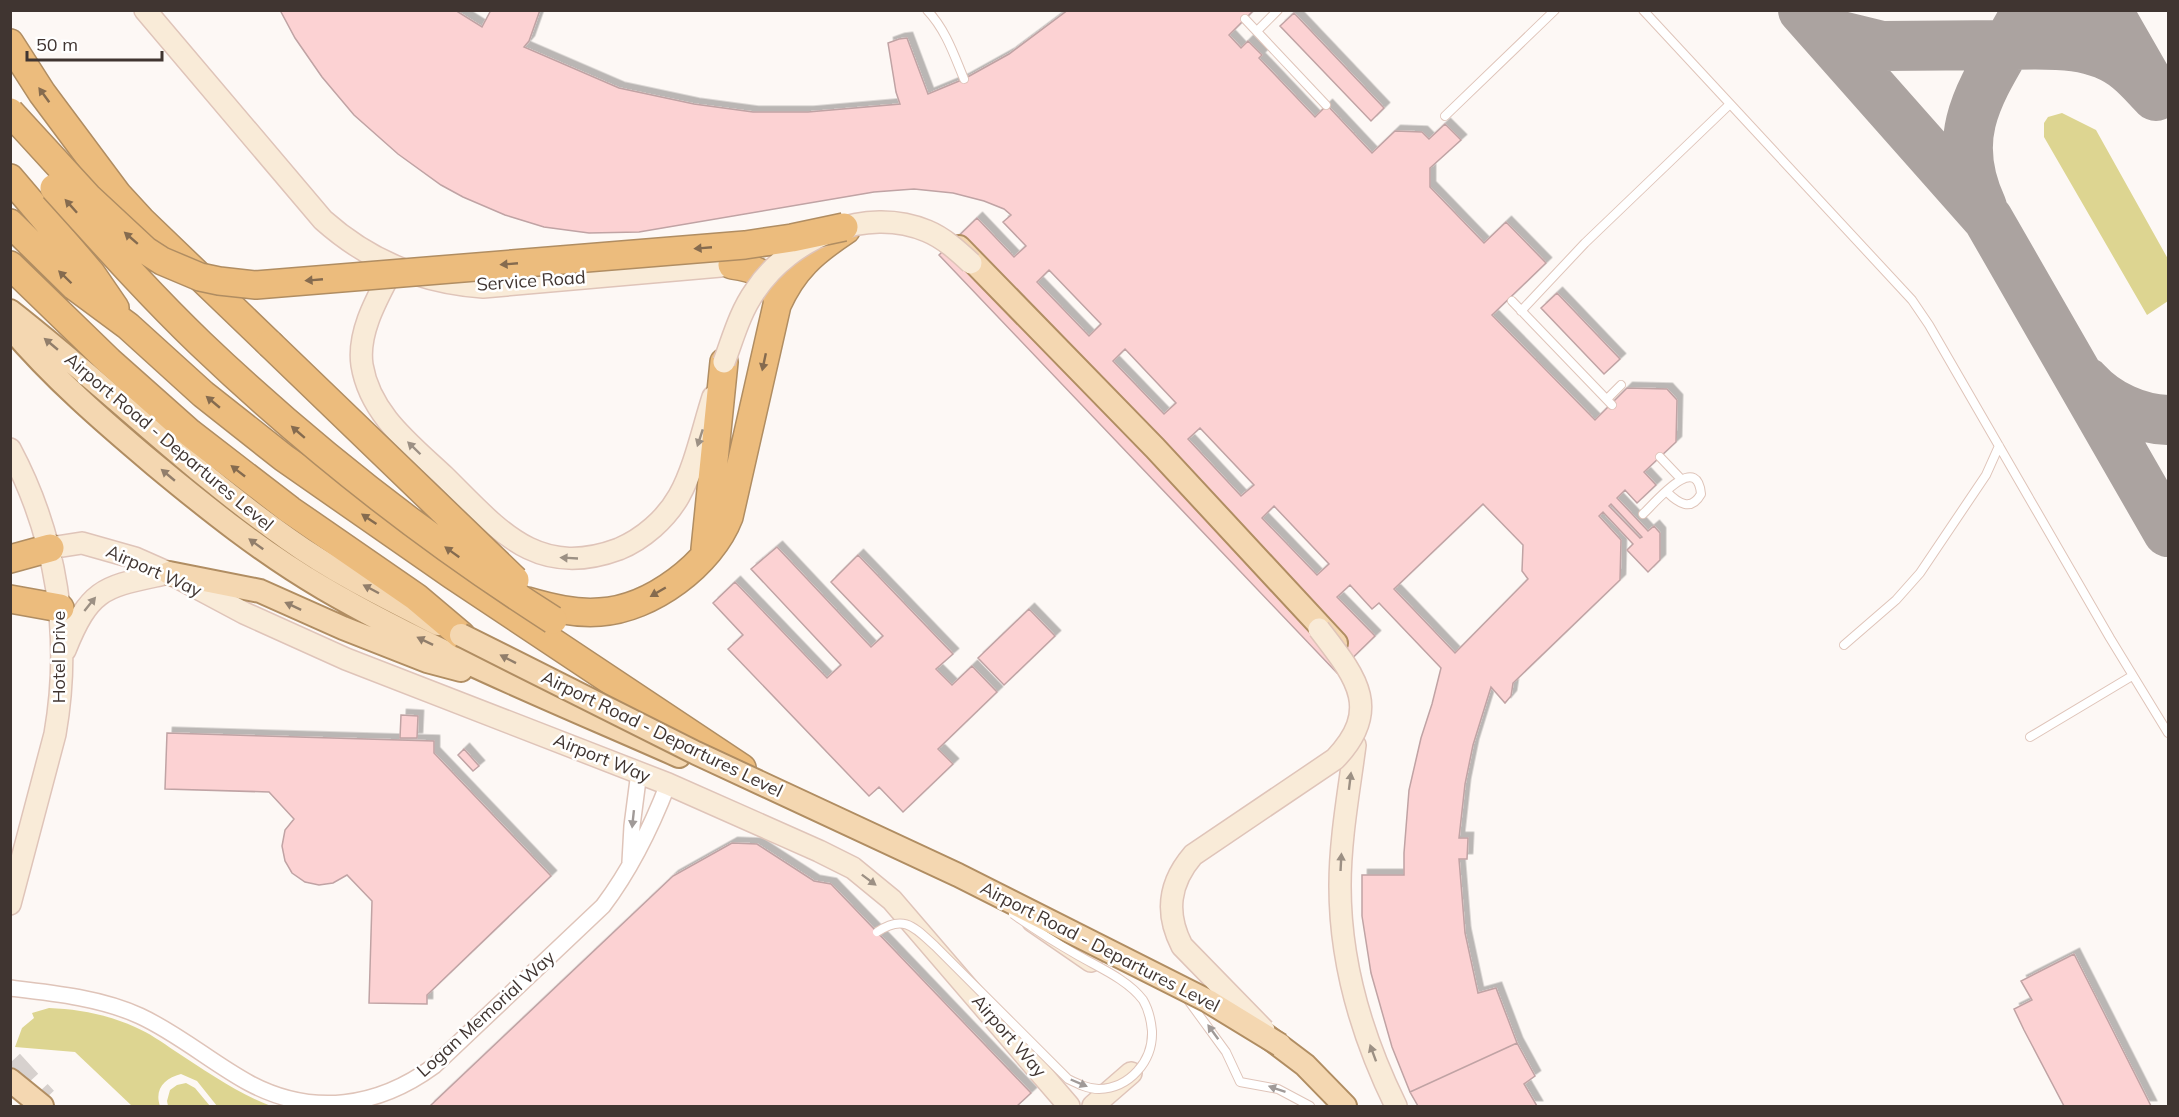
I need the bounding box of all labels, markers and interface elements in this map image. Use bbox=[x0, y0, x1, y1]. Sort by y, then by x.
scale bar bbox=[27, 24, 162, 62]
text: 50 m bbox=[36, 33, 78, 56]
one-way arrow bbox=[37, 87, 50, 103]
one-way arrow bbox=[65, 199, 78, 214]
one-way arrow bbox=[124, 232, 139, 245]
one-way arrow bbox=[694, 243, 713, 253]
one-way arrow bbox=[499, 259, 518, 269]
street label: Service Road bbox=[476, 265, 586, 296]
one-way arrow bbox=[59, 271, 73, 285]
one-way arrow bbox=[305, 275, 324, 285]
one-way arrow bbox=[44, 338, 59, 351]
street label: Airport Road - Departures Level bbox=[60, 347, 278, 536]
one-way arrow bbox=[759, 353, 769, 371]
one-way arrow bbox=[206, 396, 221, 409]
one-way arrow bbox=[291, 425, 306, 439]
one-way arrow bbox=[695, 429, 704, 447]
one-way arrow bbox=[407, 441, 422, 455]
one-way arrow bbox=[230, 465, 246, 478]
one-way arrow bbox=[160, 469, 176, 482]
one-way arrow bbox=[361, 514, 377, 525]
one-way arrow bbox=[249, 538, 265, 550]
street label: Airport Way bbox=[103, 539, 206, 602]
one-way arrow bbox=[445, 546, 461, 558]
one-way arrow bbox=[559, 553, 578, 563]
one-way arrow bbox=[363, 584, 380, 594]
one-way arrow bbox=[649, 587, 666, 597]
one-way arrow bbox=[83, 596, 96, 612]
one-way arrow bbox=[284, 601, 302, 611]
street label: Hotel Drive bbox=[47, 611, 70, 703]
one-way arrow bbox=[416, 636, 433, 646]
one-way arrow bbox=[499, 654, 516, 663]
street label: Airport Road - Departures Level bbox=[538, 665, 787, 802]
street label: Airport Way bbox=[550, 728, 654, 788]
one-way arrow bbox=[1346, 771, 1355, 790]
one-way arrow bbox=[628, 809, 637, 828]
one-way arrow bbox=[1336, 853, 1345, 872]
one-way arrow bbox=[861, 874, 877, 886]
street label: Airport Road - Departures Level bbox=[977, 876, 1224, 1017]
street label: Logan Memorial Way bbox=[412, 945, 560, 1082]
street label: Airport Way bbox=[967, 989, 1052, 1082]
one-way arrow bbox=[1207, 1024, 1219, 1039]
one-way arrow bbox=[1368, 1044, 1377, 1062]
one-way arrow bbox=[1070, 1079, 1088, 1088]
one-way arrow bbox=[1268, 1084, 1286, 1094]

